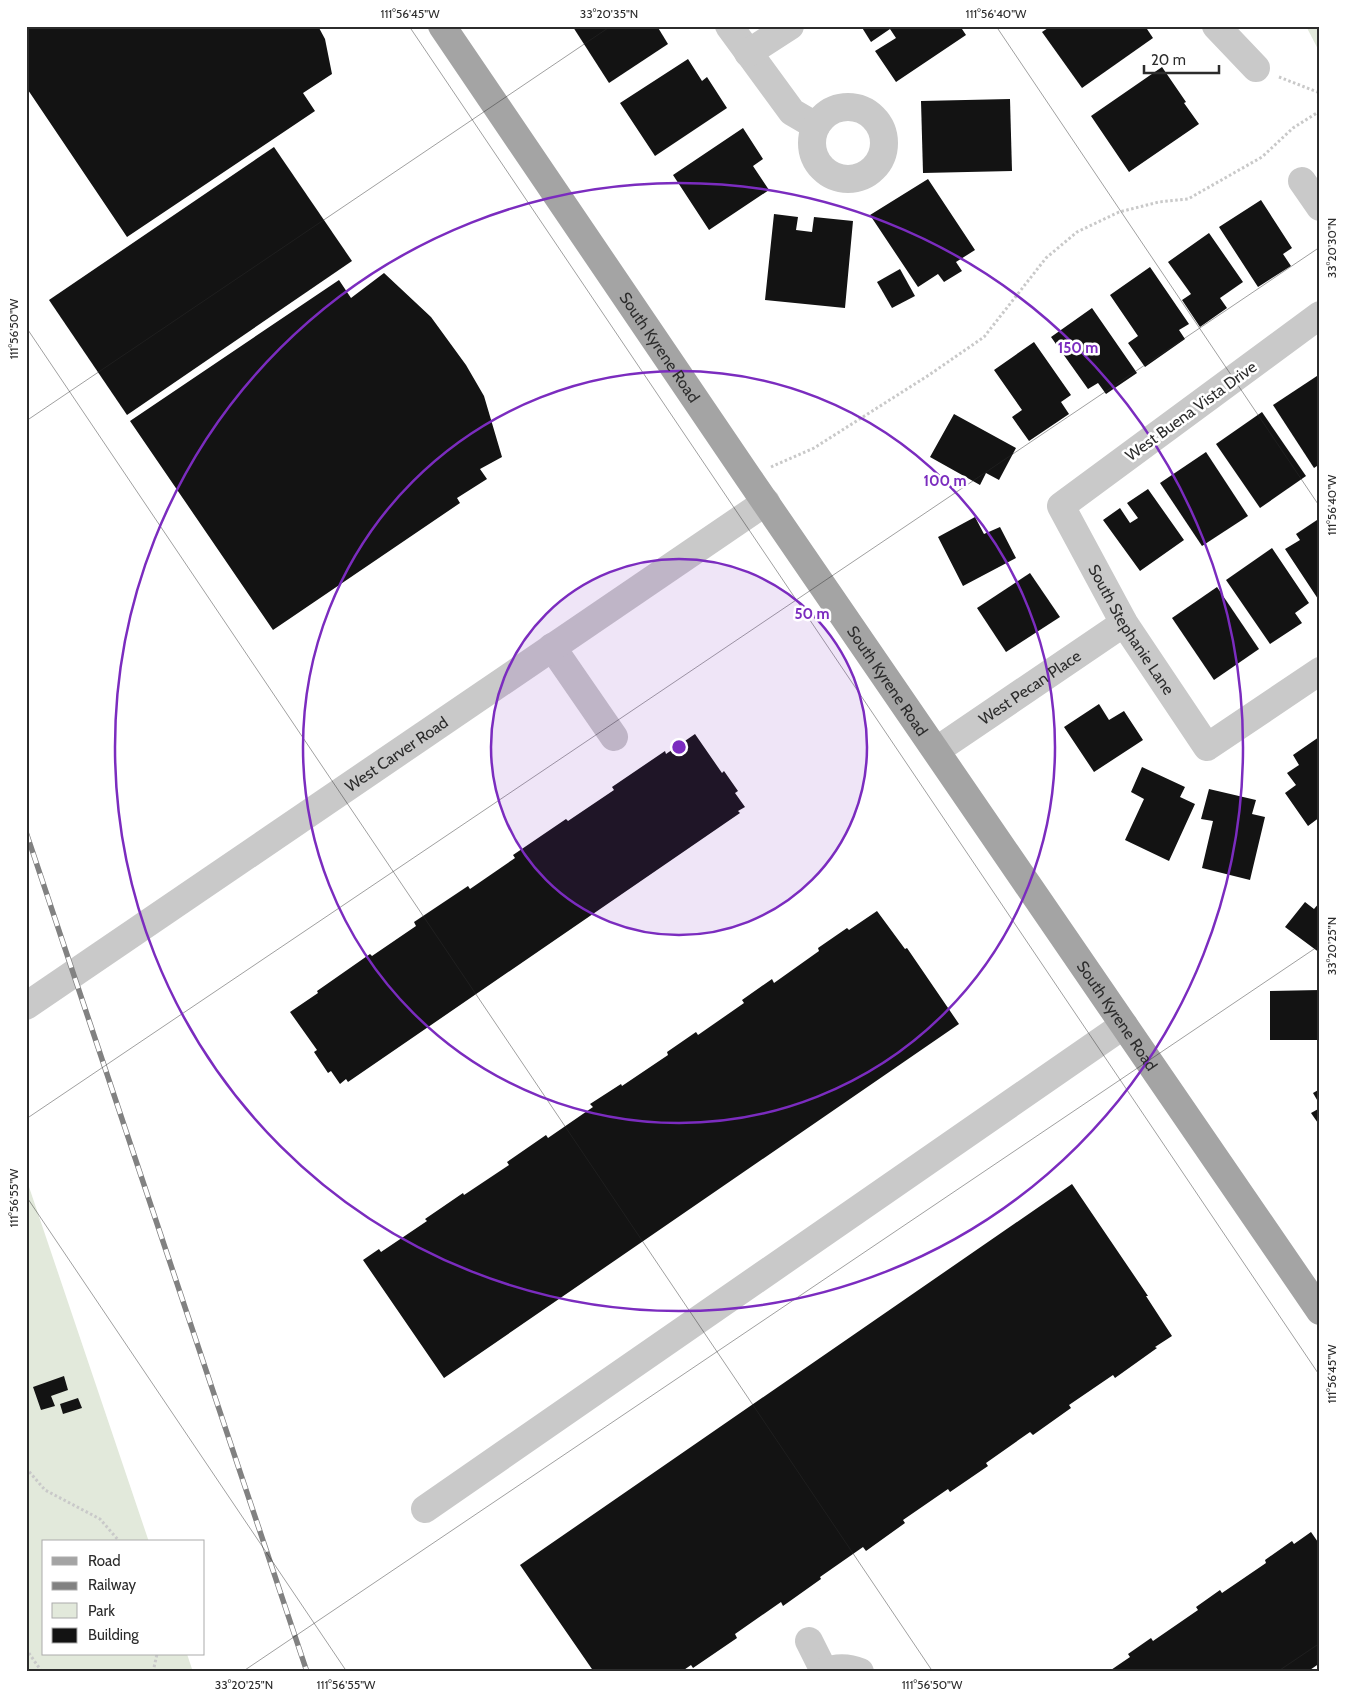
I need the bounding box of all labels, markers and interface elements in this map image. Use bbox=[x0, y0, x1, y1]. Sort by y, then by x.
text: 111°56'45"W bbox=[380, 6, 440, 21]
text: 33°20'35"N bbox=[580, 6, 638, 21]
text: 111°56'40"W bbox=[966, 6, 1027, 21]
scale bar bbox=[1144, 42, 1218, 74]
text: 20 m bbox=[1151, 51, 1186, 69]
text: 33°20'30"N bbox=[1324, 218, 1339, 278]
street label: South Kyrene Road bbox=[616, 288, 704, 406]
text: 111°56'50"W bbox=[6, 298, 21, 359]
text: 150 m bbox=[1058, 339, 1098, 357]
street label: West Buena Vista Drive bbox=[1122, 357, 1260, 465]
text: 100 m bbox=[923, 472, 967, 490]
text: 111°56'40"W bbox=[1324, 474, 1339, 535]
street label: South Stephanie Lane bbox=[1085, 561, 1179, 698]
text: 50 m bbox=[794, 605, 830, 623]
street label: South Kyrene Road bbox=[843, 622, 932, 739]
street label: West Pecan Place bbox=[975, 646, 1084, 728]
street label: West Carver Road bbox=[341, 712, 451, 796]
centre of rings bbox=[670, 738, 688, 756]
text: 33°20'25"N bbox=[1324, 917, 1339, 975]
street label: South Kyrene Road bbox=[1073, 957, 1162, 1074]
text: 111°56'55"W bbox=[6, 1168, 21, 1227]
text: 111°56'45"W bbox=[1324, 1344, 1339, 1404]
legend bbox=[42, 1540, 205, 1656]
text: Road bbox=[88, 1552, 121, 1570]
text: Railway bbox=[88, 1576, 137, 1594]
text: Park bbox=[88, 1602, 115, 1620]
text: Building bbox=[88, 1626, 139, 1644]
text: 33°20'25"N bbox=[215, 1677, 273, 1692]
text: 111°56'55"W bbox=[317, 1677, 376, 1692]
text: 111°56'50"W bbox=[902, 1677, 963, 1692]

